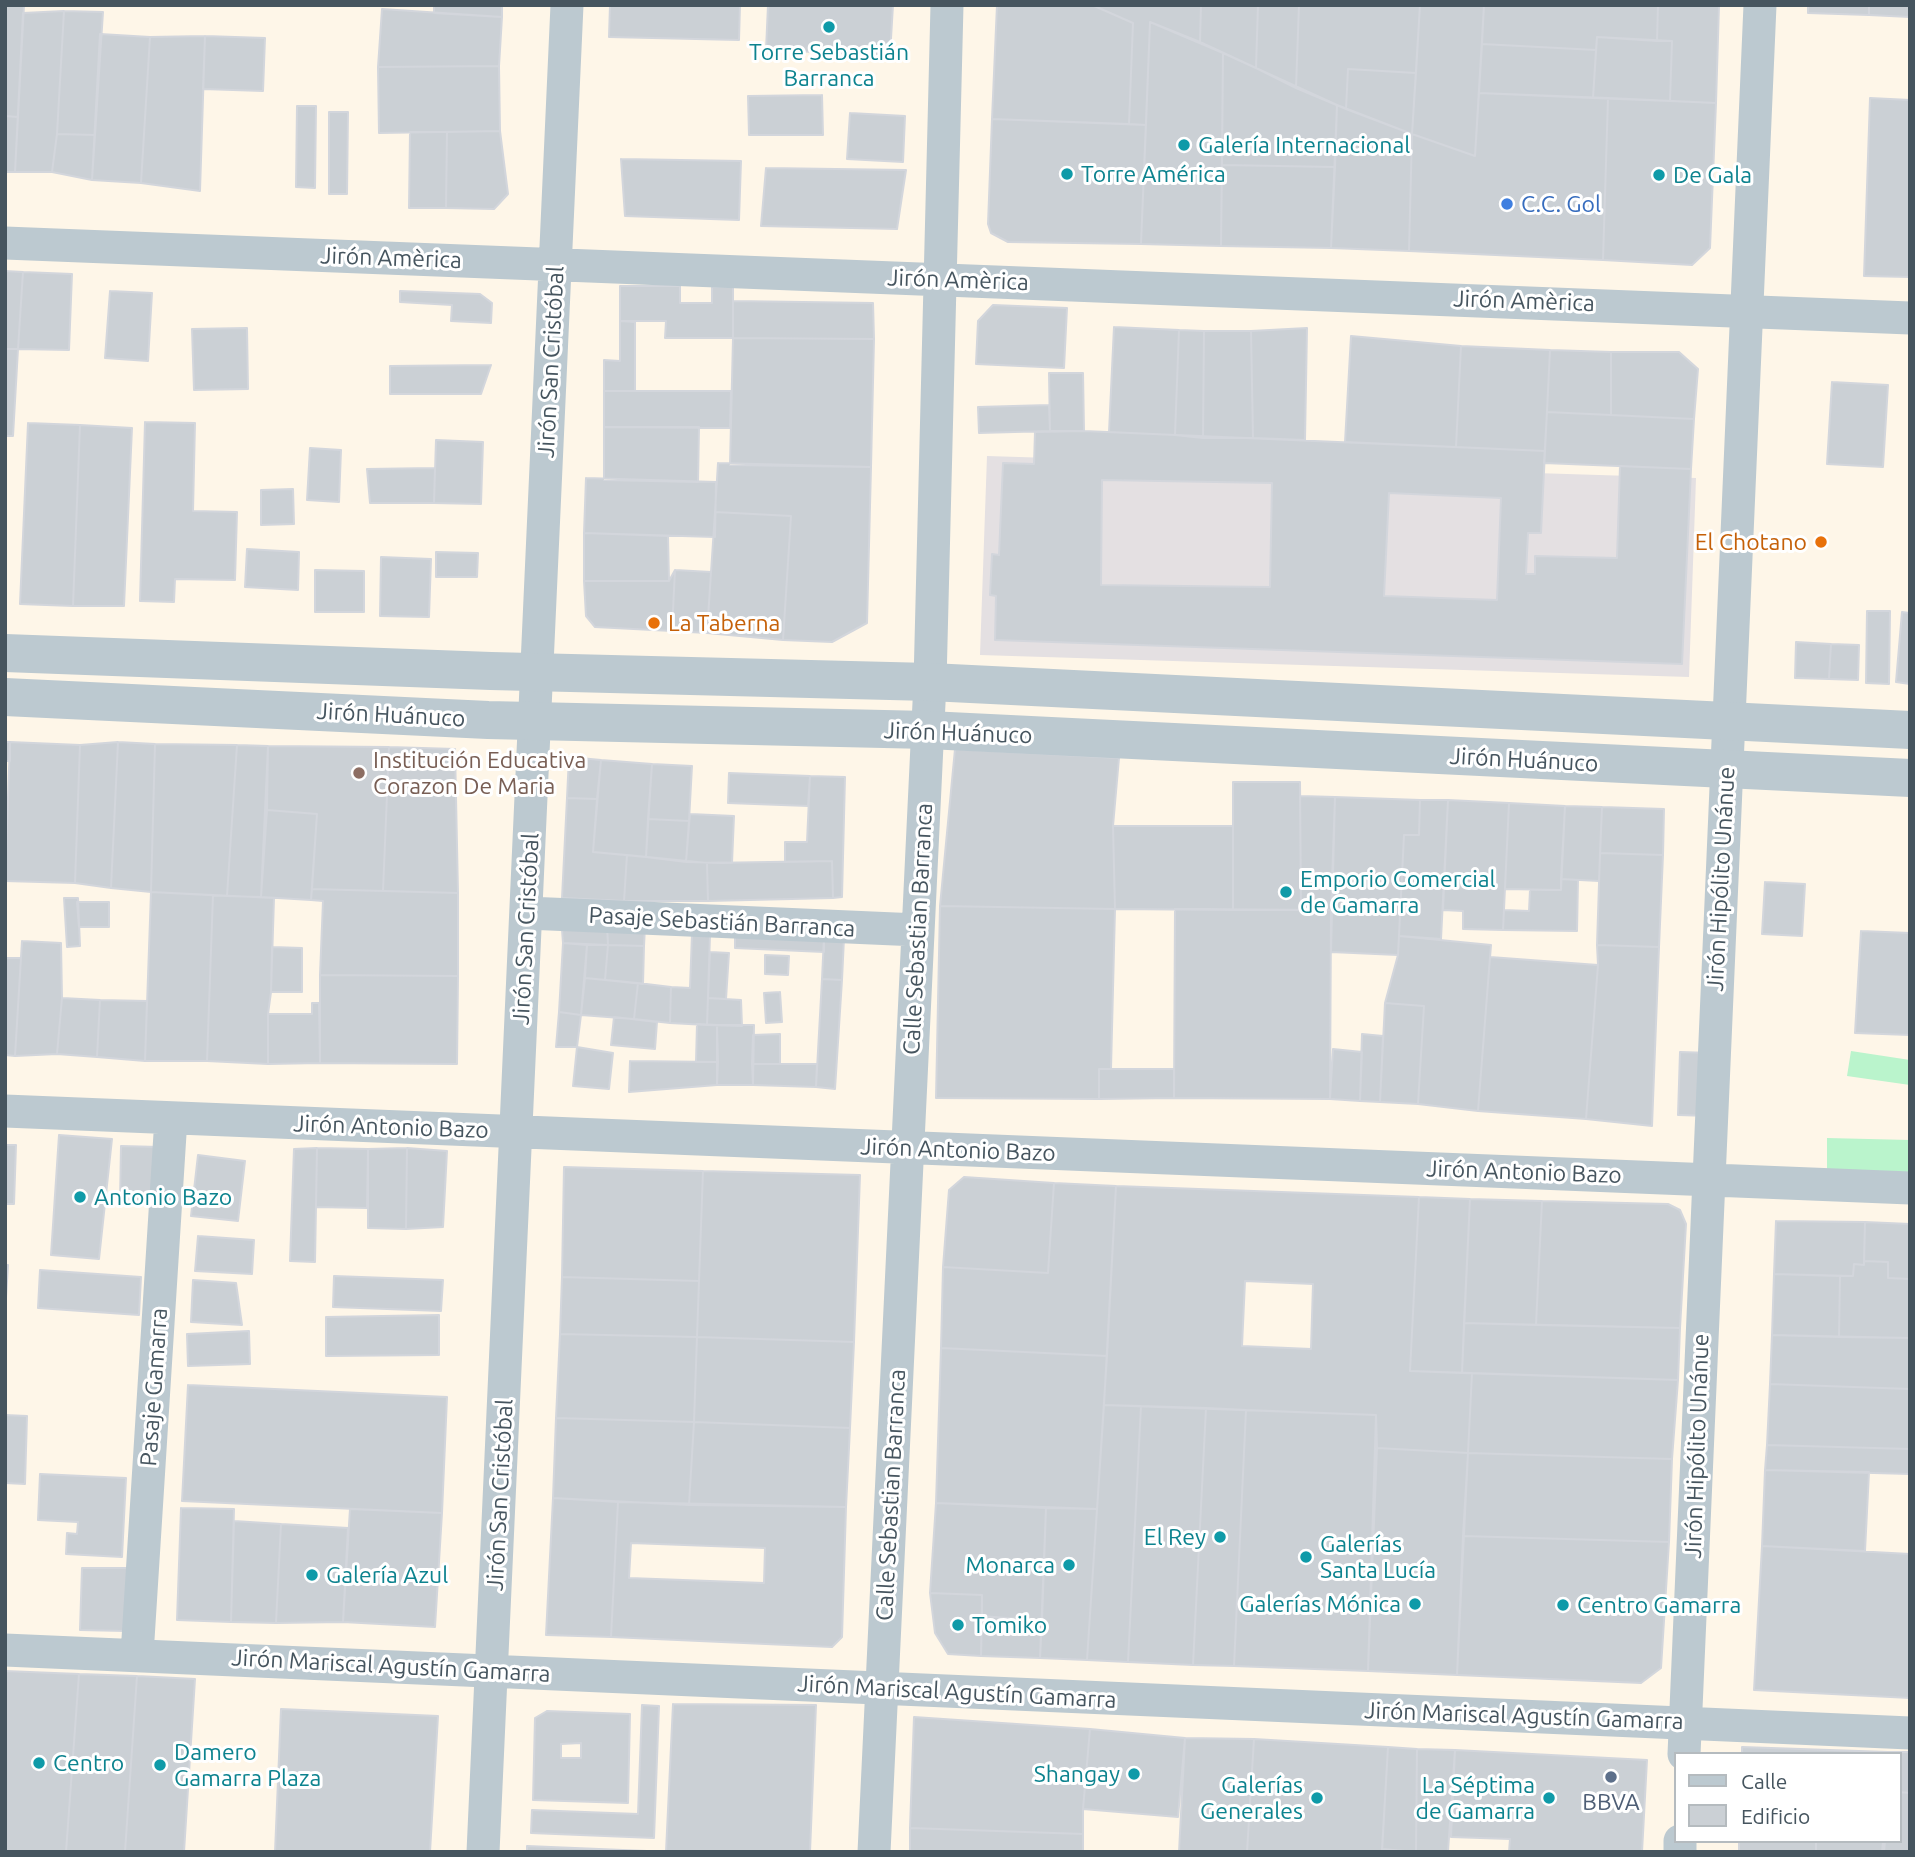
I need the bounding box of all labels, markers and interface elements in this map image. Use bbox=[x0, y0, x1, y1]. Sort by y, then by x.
marker: Torre Sebastián Barranca bbox=[821, 19, 837, 35]
place label: Torre Sebastián Barranca bbox=[749, 38, 909, 92]
place label: Galería Internacional bbox=[1198, 131, 1410, 159]
marker: Galería Internacional bbox=[1176, 137, 1192, 153]
place label: Torre América bbox=[1081, 160, 1226, 188]
place label: De Gala bbox=[1673, 161, 1752, 189]
marker: Torre América bbox=[1059, 166, 1075, 182]
marker: De Gala bbox=[1651, 167, 1667, 183]
place label: C.C. Gol bbox=[1521, 190, 1601, 218]
marker: C.C. Gol bbox=[1499, 196, 1515, 212]
street label: Jirón Amèrica bbox=[320, 242, 462, 274]
street label: Jirón Amèrica bbox=[887, 264, 1029, 296]
street label: Jirón San Cristóbal bbox=[532, 265, 570, 459]
street label: Jirón Amèrica bbox=[1453, 285, 1595, 317]
place label: El Chotano bbox=[1695, 528, 1807, 556]
marker: El Chotano bbox=[1813, 534, 1829, 550]
place label: La Taberna bbox=[668, 609, 780, 637]
marker: La Taberna bbox=[646, 615, 662, 631]
street label: Jirón Huánuco bbox=[316, 697, 466, 733]
street label: Jirón Huánuco bbox=[883, 717, 1033, 749]
street label: Jirón Huánuco bbox=[1449, 742, 1599, 778]
place label: Institución Educativa Corazon De Maria bbox=[373, 746, 586, 800]
marker: Institución Educativa Corazon De Maria bbox=[351, 765, 367, 781]
street label: Jirón Hipólito Unánue bbox=[1701, 766, 1741, 992]
street label: Calle Sebastian Barranca bbox=[898, 802, 938, 1056]
street label: Jirón San Cristóbal bbox=[507, 832, 545, 1026]
place label: Emporio Comercial de Gamarra bbox=[1300, 865, 1496, 919]
marker: Emporio Comercial de Gamarra bbox=[1278, 884, 1294, 900]
street label: Pasaje Sebastián Barranca bbox=[588, 901, 856, 943]
street label: Jirón Antonio Bazo bbox=[293, 1110, 489, 1144]
street label: Jirón Antonio Bazo bbox=[860, 1133, 1056, 1167]
street label: Jirón Antonio Bazo bbox=[1426, 1155, 1622, 1189]
place label: Antonio Bazo bbox=[94, 1183, 232, 1211]
marker: Antonio Bazo bbox=[72, 1189, 88, 1205]
street label: Pasaje Gamarra bbox=[135, 1307, 173, 1467]
street label: Jirón Hipólito Unánue bbox=[1679, 1333, 1715, 1559]
street label: Calle Sebastian Barranca bbox=[871, 1368, 911, 1622]
street label: Jirón San Cristóbal bbox=[481, 1398, 519, 1592]
place label: El Rey bbox=[1144, 1523, 1206, 1551]
marker: El Rey bbox=[1212, 1529, 1228, 1545]
place label: Galerías Santa Lucía bbox=[1320, 1530, 1436, 1584]
marker: Galerías Santa Lucía bbox=[1298, 1549, 1314, 1565]
place label: Monarca bbox=[965, 1551, 1055, 1579]
marker: Monarca bbox=[1061, 1557, 1077, 1573]
place label: Galería Azul bbox=[326, 1561, 448, 1589]
marker: Galería Azul bbox=[304, 1567, 320, 1583]
place label: Galerías Mónica bbox=[1239, 1590, 1401, 1618]
place label: Centro Gamarra bbox=[1577, 1591, 1741, 1619]
marker: Galerías Mónica bbox=[1407, 1596, 1423, 1612]
marker: Centro Gamarra bbox=[1555, 1597, 1571, 1613]
place label: Tomiko bbox=[972, 1611, 1047, 1639]
marker: Tomiko bbox=[950, 1617, 966, 1633]
street label: Jirón Mariscal Agustín Gamarra bbox=[231, 1644, 551, 1688]
street label: Jirón Mariscal Agustín Gamarra bbox=[797, 1670, 1117, 1714]
street label: Jirón Mariscal Agustín Gamarra bbox=[1364, 1697, 1684, 1735]
place label: Damero Gamarra Plaza bbox=[174, 1738, 321, 1792]
place label: Centro bbox=[53, 1749, 124, 1777]
legend bbox=[1674, 1752, 1901, 1843]
marker: Centro bbox=[31, 1755, 47, 1771]
marker: Damero Gamarra Plaza bbox=[152, 1757, 168, 1773]
place label: Shangay bbox=[1034, 1760, 1120, 1788]
marker: Shangay bbox=[1126, 1766, 1142, 1782]
marker: BBVA bbox=[1603, 1769, 1619, 1785]
text: Calle bbox=[1741, 1769, 1787, 1793]
place label: Galerías Generales bbox=[1200, 1771, 1303, 1825]
place label: La Séptima de Gamarra bbox=[1416, 1771, 1535, 1825]
place label: BBVA bbox=[1582, 1788, 1640, 1816]
marker: Galerías Generales bbox=[1309, 1790, 1325, 1806]
marker: La Séptima de Gamarra bbox=[1541, 1790, 1557, 1806]
text: Edificio bbox=[1741, 1804, 1810, 1828]

